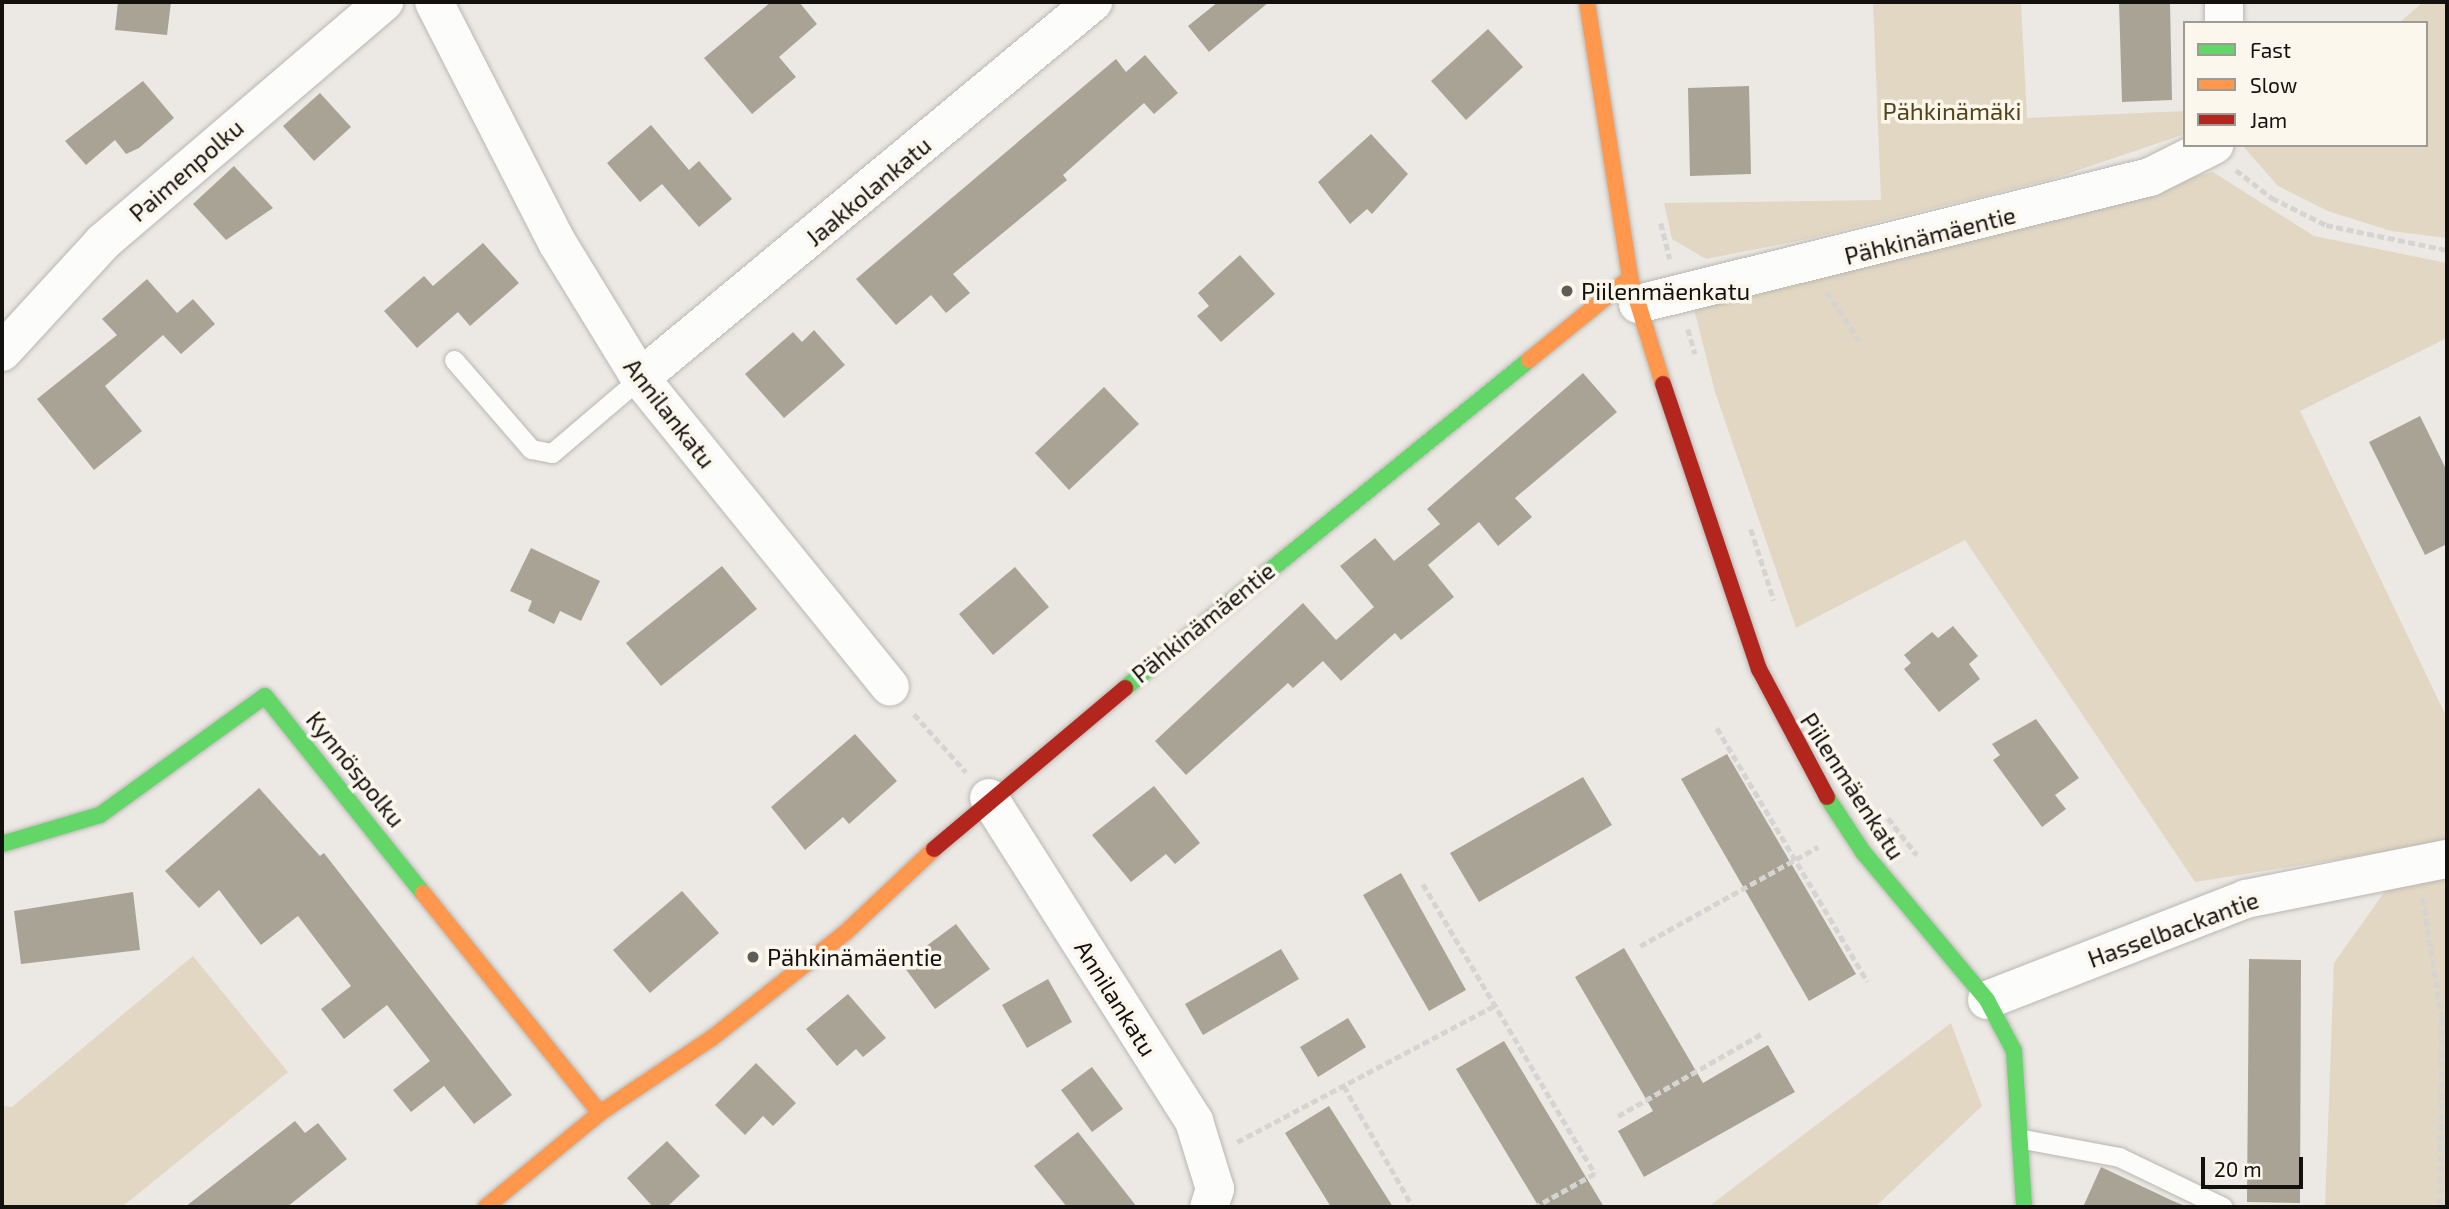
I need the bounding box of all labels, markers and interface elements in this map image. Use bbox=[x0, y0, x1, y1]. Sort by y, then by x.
legend bbox=[2183, 21, 2428, 147]
text: Fast bbox=[2250, 37, 2291, 62]
text: Slow bbox=[2250, 72, 2297, 97]
park label: Pähkinämäki bbox=[1883, 97, 2021, 125]
text: Jam bbox=[2250, 107, 2287, 132]
street label: Paimenpolku bbox=[123, 113, 249, 227]
street label: Jaakkolankatu bbox=[799, 130, 937, 252]
street label: Pähkinämäentie bbox=[1841, 200, 2019, 270]
place label: Piilenmäenkatu bbox=[1581, 277, 1750, 305]
marker: Piilenmäenkatu bbox=[1559, 283, 1575, 299]
street label: Annilankatu bbox=[618, 352, 722, 474]
street label: Pähkinämäentie bbox=[1126, 556, 1280, 688]
street label: Kynnöspolku bbox=[301, 705, 411, 833]
street label: Piilenmäenkatu bbox=[1795, 707, 1911, 865]
street label: Hasselbackantie bbox=[2084, 885, 2262, 973]
street label: Annilankatu bbox=[1069, 935, 1163, 1061]
place label: Pähkinämäentie bbox=[767, 943, 942, 971]
marker: Pähkinämäentie bbox=[745, 949, 761, 965]
scale bar bbox=[2204, 1142, 2306, 1186]
text: 20 m bbox=[2214, 1156, 2262, 1181]

